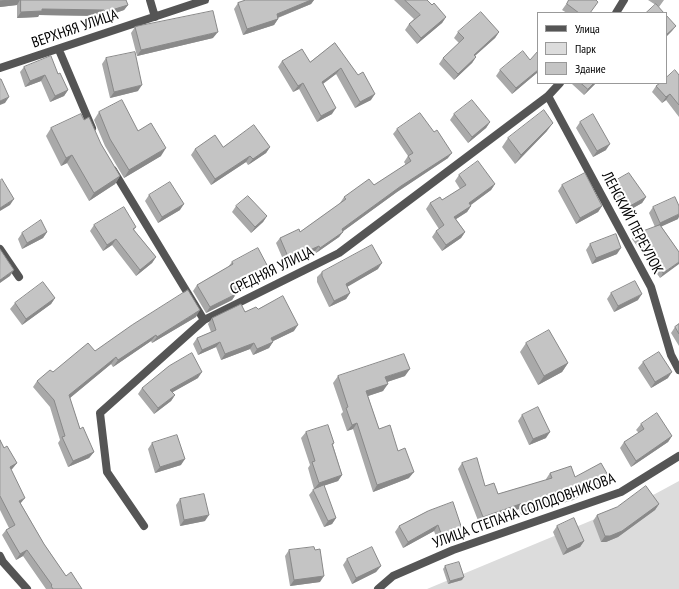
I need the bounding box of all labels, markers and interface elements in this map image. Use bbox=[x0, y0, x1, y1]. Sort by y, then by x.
street label: ВЕРХНЯЯ УЛИЦА bbox=[29, 6, 121, 52]
legend bbox=[537, 12, 667, 84]
text: Улица bbox=[575, 21, 600, 36]
text: Парк bbox=[575, 41, 596, 56]
text: Здание bbox=[575, 61, 606, 76]
street label: ЛЕНСКИЙ ПЕРЕУЛОК bbox=[598, 169, 666, 277]
street label: СРЕДНЯЯ УЛИЦА bbox=[227, 243, 317, 299]
street label: УЛИЦА СТЕПАНА СОЛОДОВНИКОВА bbox=[430, 470, 618, 552]

